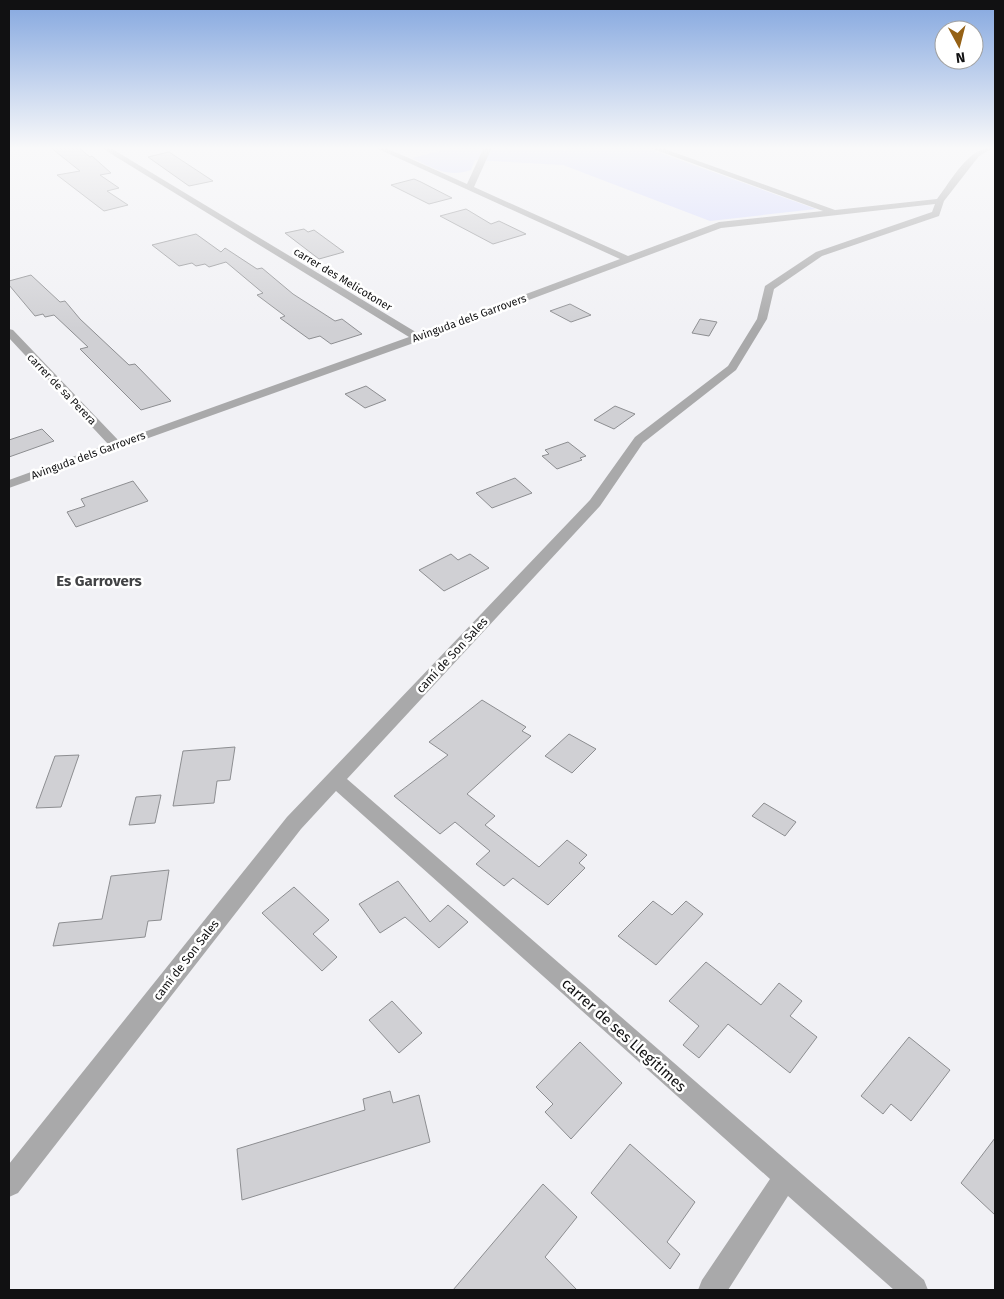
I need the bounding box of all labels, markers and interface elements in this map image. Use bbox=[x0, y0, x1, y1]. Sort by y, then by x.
north arrow bbox=[934, 20, 984, 70]
text: N bbox=[955, 48, 966, 66]
street label: carrer des Melicotoner bbox=[291, 245, 395, 314]
street label: Avinguda dels Garrovers bbox=[410, 292, 528, 345]
street label: carrer de sa Perera bbox=[24, 351, 99, 428]
street label: Avinguda dels Garrovers bbox=[29, 429, 147, 482]
district label: Es Garrovers bbox=[56, 572, 142, 590]
street label: camí de Son Sales bbox=[413, 614, 491, 696]
street label: camí de Son Sales bbox=[150, 917, 222, 1003]
street label: carrer de ses Llegítimes bbox=[558, 974, 690, 1096]

